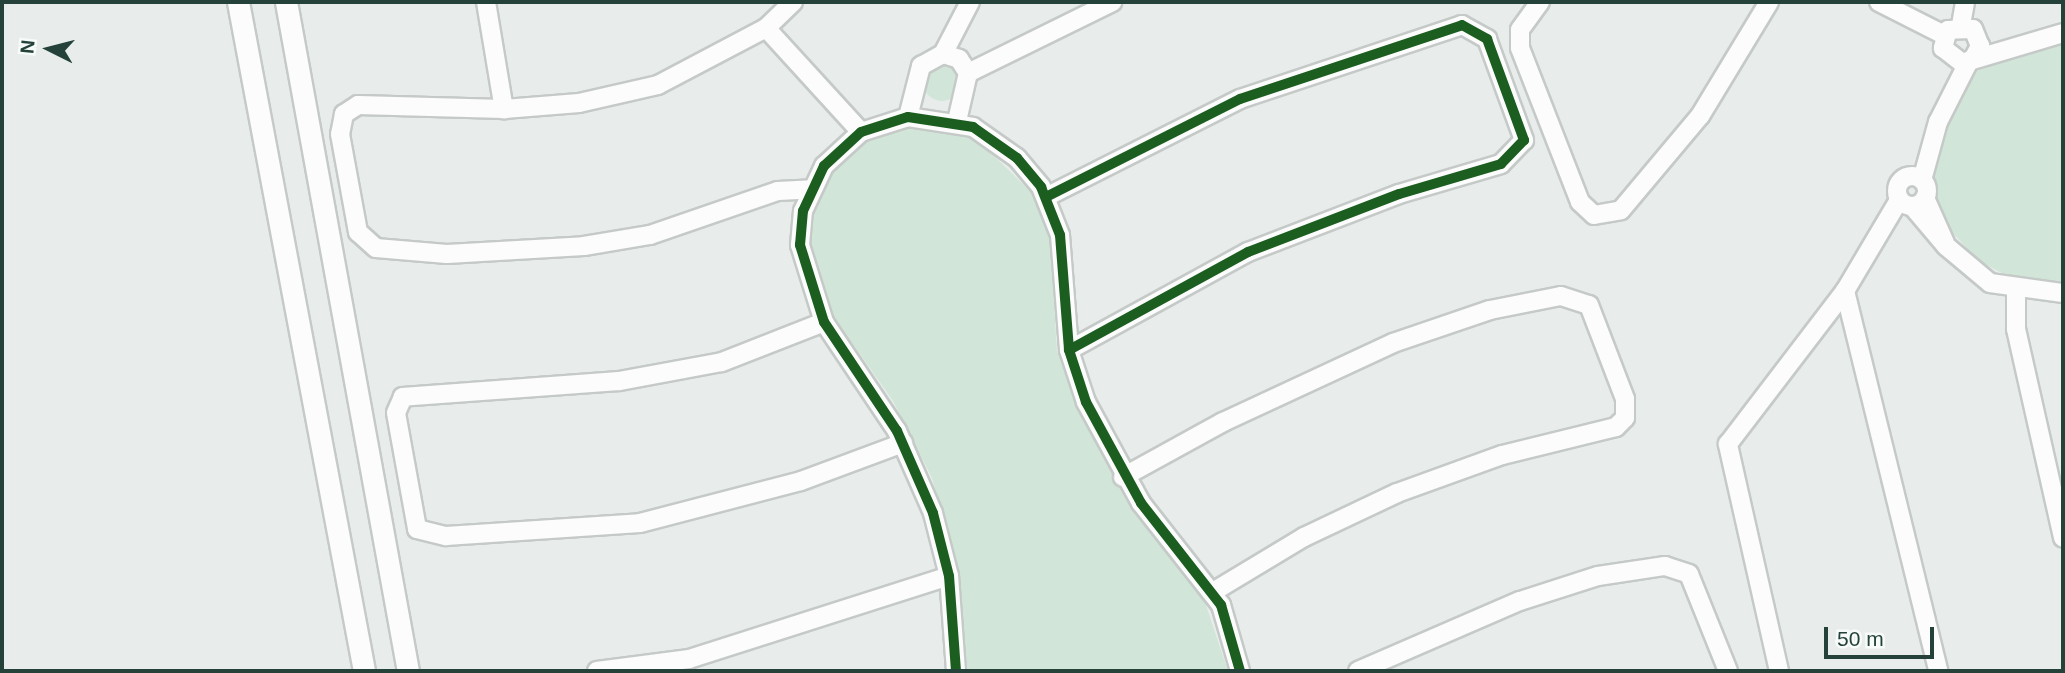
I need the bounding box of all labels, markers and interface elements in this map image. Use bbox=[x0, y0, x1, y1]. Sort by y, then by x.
north arrow bbox=[14, 14, 84, 84]
text: N bbox=[16, 39, 39, 55]
scale bar bbox=[1827, 614, 1937, 658]
text: 50 m bbox=[1837, 627, 1884, 650]

